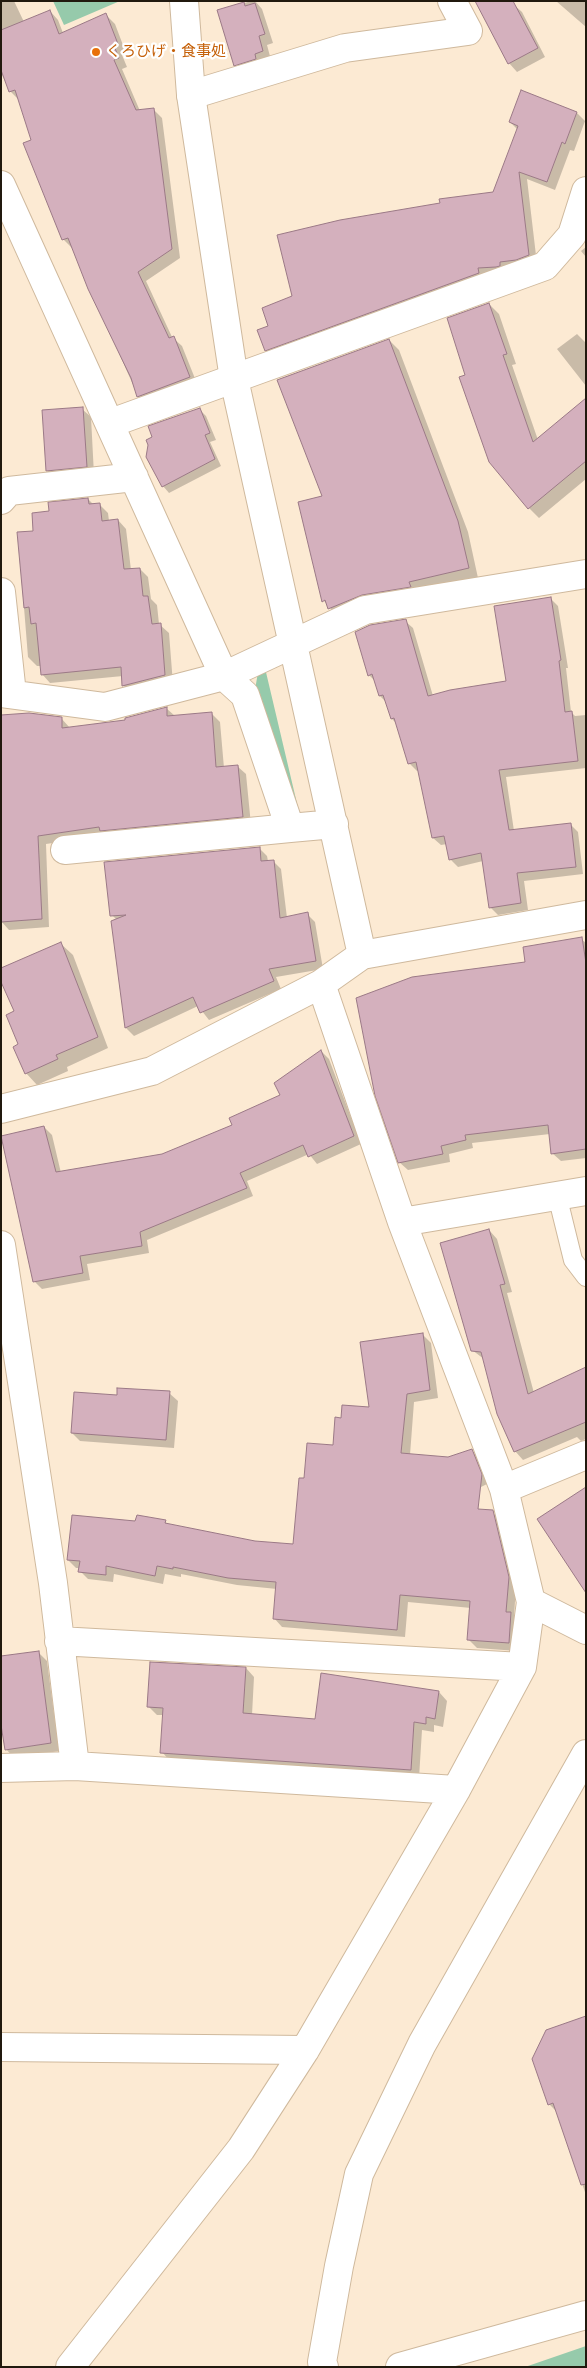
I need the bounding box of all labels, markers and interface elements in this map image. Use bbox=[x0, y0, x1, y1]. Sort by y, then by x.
place label: くろひげ・食事処 bbox=[106, 43, 226, 61]
marker: くろひげ・食事処 bbox=[90, 46, 102, 58]

